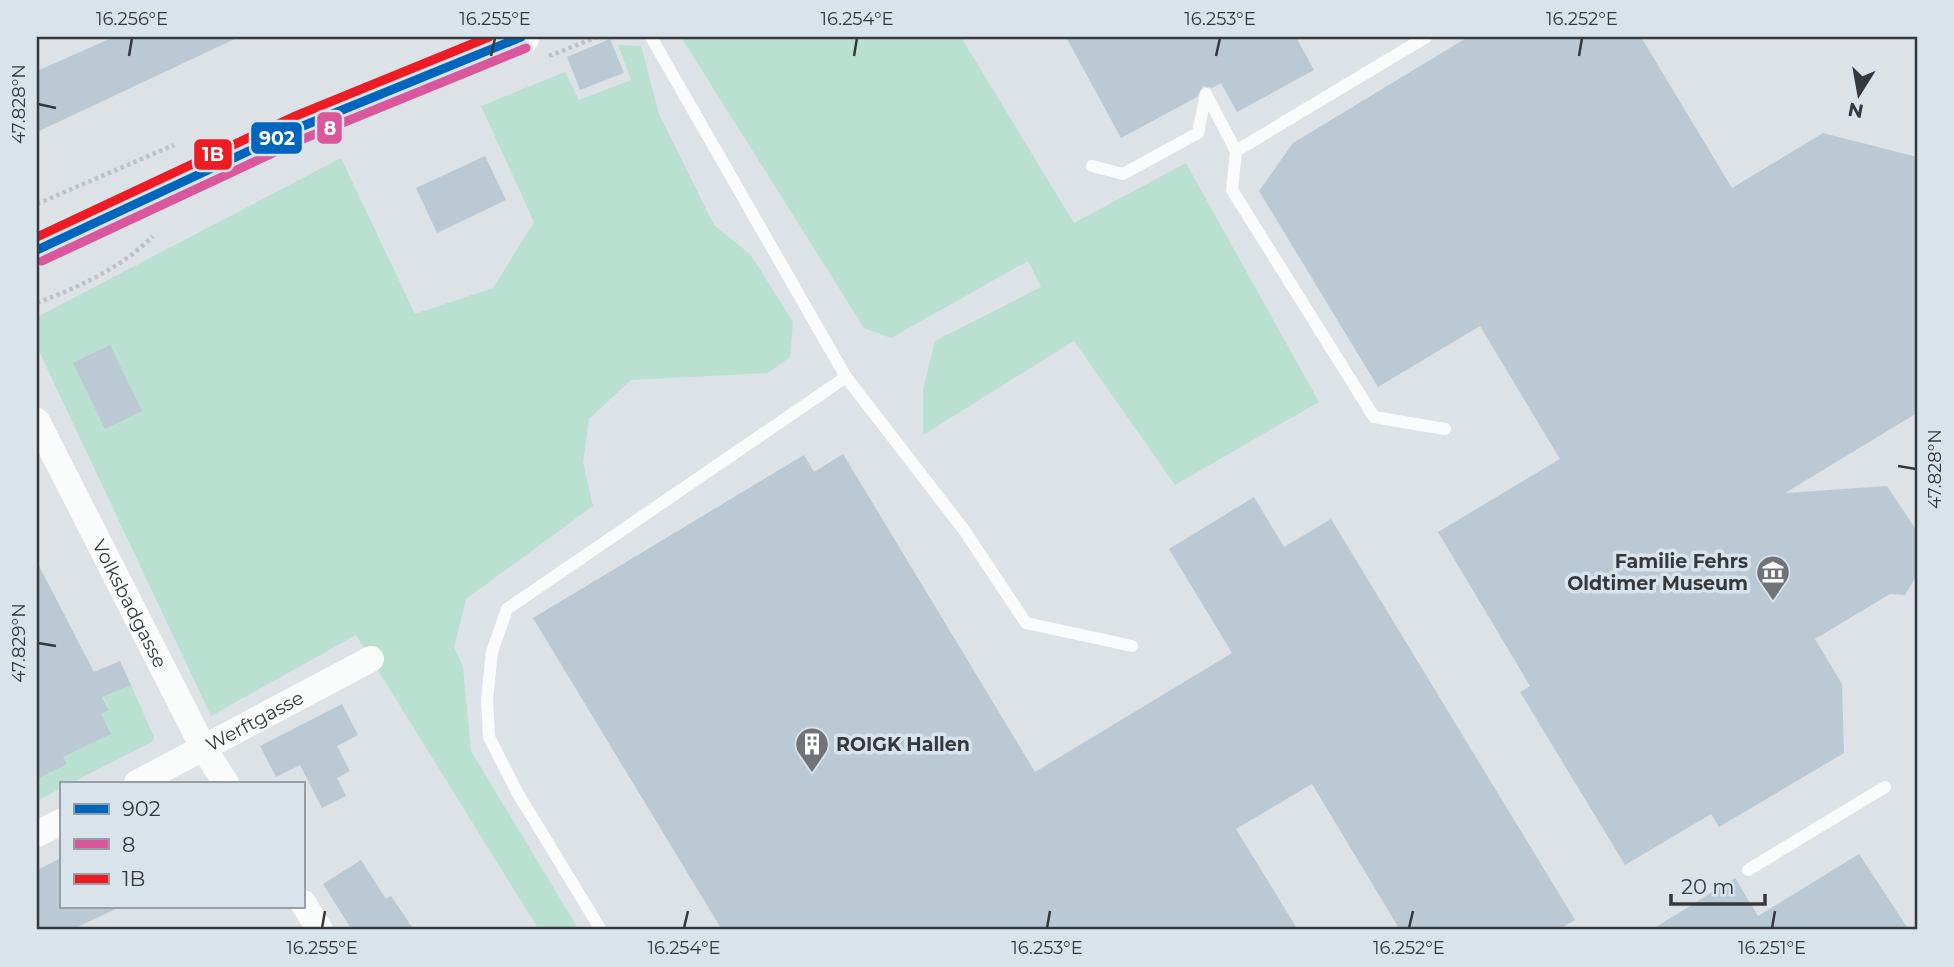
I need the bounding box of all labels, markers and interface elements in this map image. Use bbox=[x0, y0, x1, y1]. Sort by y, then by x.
text: 16.256°E bbox=[96, 8, 168, 30]
text: 16.255°E bbox=[459, 8, 531, 30]
text: 16.254°E bbox=[821, 8, 894, 30]
text: 16.253°E bbox=[1184, 8, 1256, 30]
text: 16.252°E bbox=[1546, 8, 1618, 30]
north arrow bbox=[1825, 60, 1895, 130]
text: 47.828°N bbox=[8, 64, 30, 144]
text: N bbox=[1846, 97, 1866, 123]
line badge: 8 bbox=[316, 111, 343, 145]
text: 8 bbox=[324, 117, 336, 140]
line badge: 902 bbox=[250, 121, 303, 155]
text: 902 bbox=[259, 127, 295, 150]
line badge: 1B bbox=[193, 138, 233, 171]
text: 1B bbox=[202, 143, 224, 166]
text: 47.828°N bbox=[1924, 429, 1946, 509]
street label: Volksbadgasse bbox=[88, 536, 172, 672]
place label: Familie Fehrs Oldtimer Museum bbox=[1567, 550, 1748, 595]
museum icon: Familie Fehrs Oldtimer Museum bbox=[1754, 553, 1792, 602]
text: 47.829°N bbox=[8, 603, 30, 683]
street label: Werftgasse bbox=[202, 685, 307, 756]
building icon: ROIGK Hallen bbox=[793, 725, 831, 774]
place label: ROIGK Hallen bbox=[836, 733, 970, 756]
legend bbox=[60, 782, 304, 908]
text: 902 bbox=[122, 796, 161, 821]
text: 8 bbox=[122, 832, 135, 857]
scale bar bbox=[1671, 862, 1765, 906]
text: 1B bbox=[122, 866, 145, 891]
text: 20 m bbox=[1681, 874, 1735, 899]
text: 16.255°E bbox=[286, 937, 358, 959]
text: 16.254°E bbox=[648, 937, 721, 959]
text: 16.253°E bbox=[1011, 937, 1083, 959]
text: 16.252°E bbox=[1373, 937, 1445, 959]
text: 16.251°E bbox=[1738, 937, 1806, 959]

